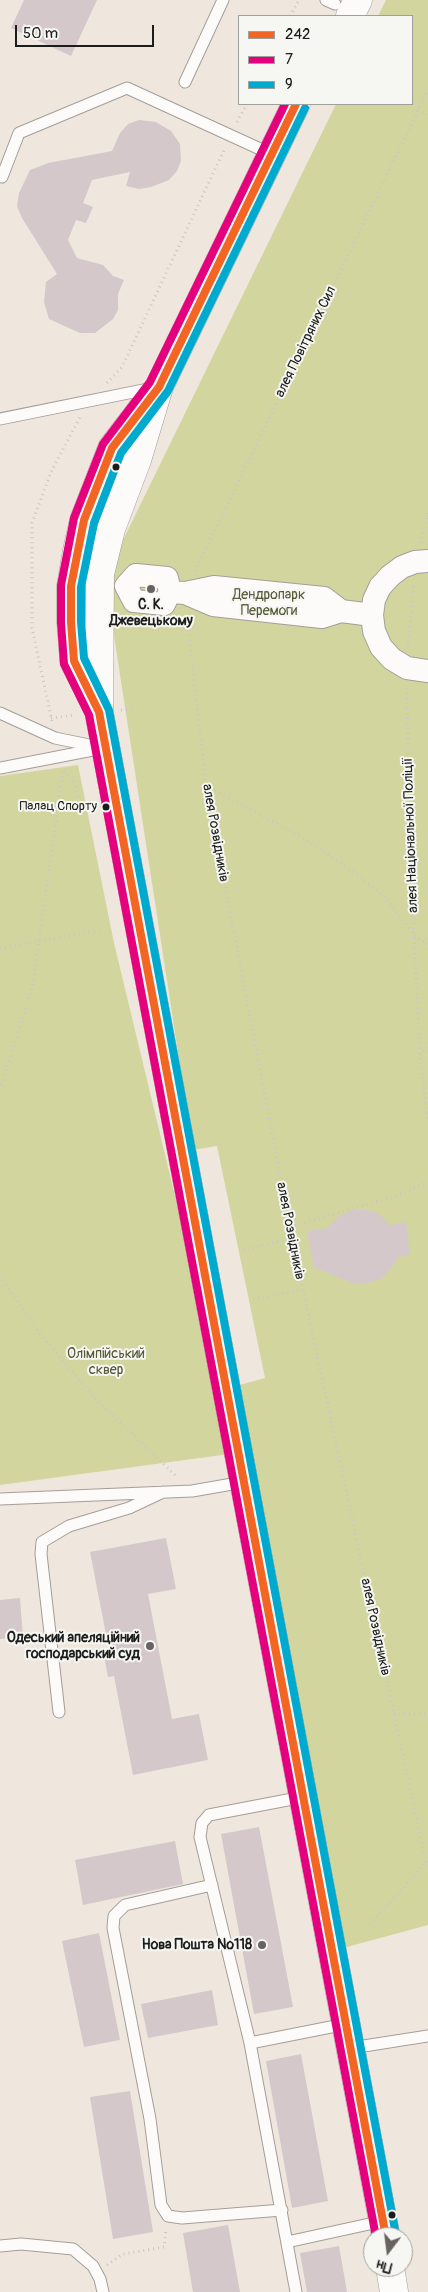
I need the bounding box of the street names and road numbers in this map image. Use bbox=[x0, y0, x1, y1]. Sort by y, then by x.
street label: алея Повітряних Сил bbox=[272, 284, 340, 400]
street label: алея Національної Поліції bbox=[400, 757, 422, 913]
street label: алея Розвідників bbox=[198, 783, 232, 883]
street label: алея Розвідників bbox=[272, 1181, 308, 1281]
street label: алея Розвідників bbox=[356, 1577, 394, 1677]

